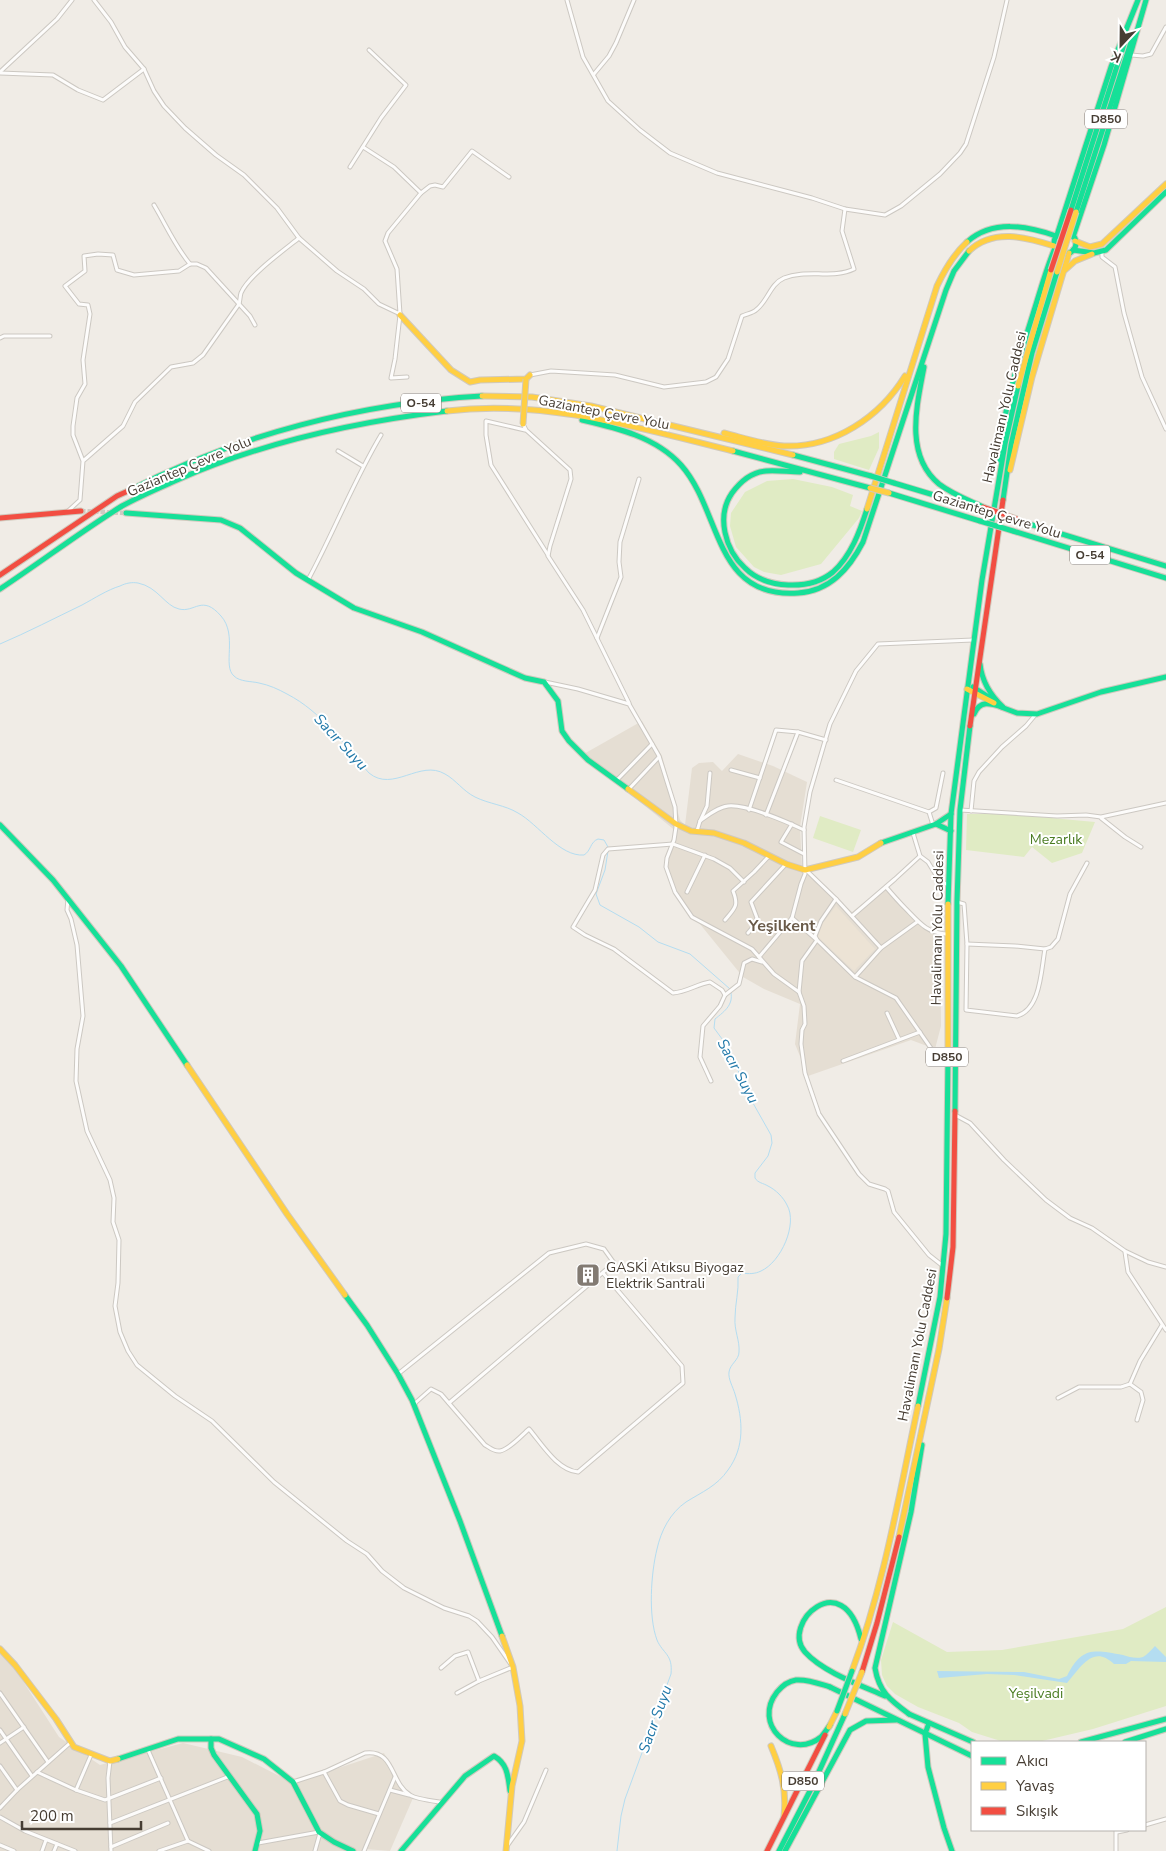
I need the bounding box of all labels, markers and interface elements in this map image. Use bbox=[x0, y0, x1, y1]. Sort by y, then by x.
north arrow bbox=[1096, 20, 1146, 70]
text: K bbox=[1108, 46, 1124, 67]
road number: D850 bbox=[1085, 110, 1127, 128]
street label: Havalimanı Yolu Caddesi bbox=[978, 329, 1031, 485]
street label: Gaziantep Çevre Yolu bbox=[537, 390, 671, 435]
road number: O-54 bbox=[401, 393, 441, 412]
street label: Gaziantep Çevre Yolu bbox=[124, 432, 254, 501]
street label: Gaziantep Çevre Yolu bbox=[930, 486, 1063, 543]
road number: O-54 bbox=[1070, 546, 1110, 564]
water label: Sacır Suyu bbox=[310, 709, 372, 775]
park label: Mezarlık bbox=[1030, 830, 1083, 849]
street label: Havalimanı Yolu Caddesi bbox=[927, 850, 948, 1006]
district label: Yeşilkent bbox=[748, 915, 816, 937]
water label: Sacır Suyu bbox=[713, 1035, 763, 1107]
road number: D850 bbox=[926, 1048, 968, 1066]
place label: GASKİ Atıksu Biyogaz Elektrik Santrali bbox=[606, 1258, 744, 1293]
building icon: GASKİ Atıksu Biyogaz Elektrik Santrali bbox=[575, 1262, 601, 1288]
street label: Havalimanı Yolu Caddesi bbox=[893, 1267, 942, 1423]
water label: Sacır Suyu bbox=[634, 1682, 676, 1756]
park label: Yeşilvadi bbox=[1008, 1684, 1063, 1703]
legend bbox=[971, 1741, 1146, 1831]
text: Akıcı bbox=[1016, 1751, 1048, 1771]
road number: D850 bbox=[782, 1772, 824, 1790]
text: Yavaş bbox=[1015, 1776, 1054, 1796]
scale bar bbox=[22, 1798, 141, 1830]
text: Sıkışık bbox=[1016, 1801, 1058, 1821]
text: 200 m bbox=[30, 1806, 74, 1826]

